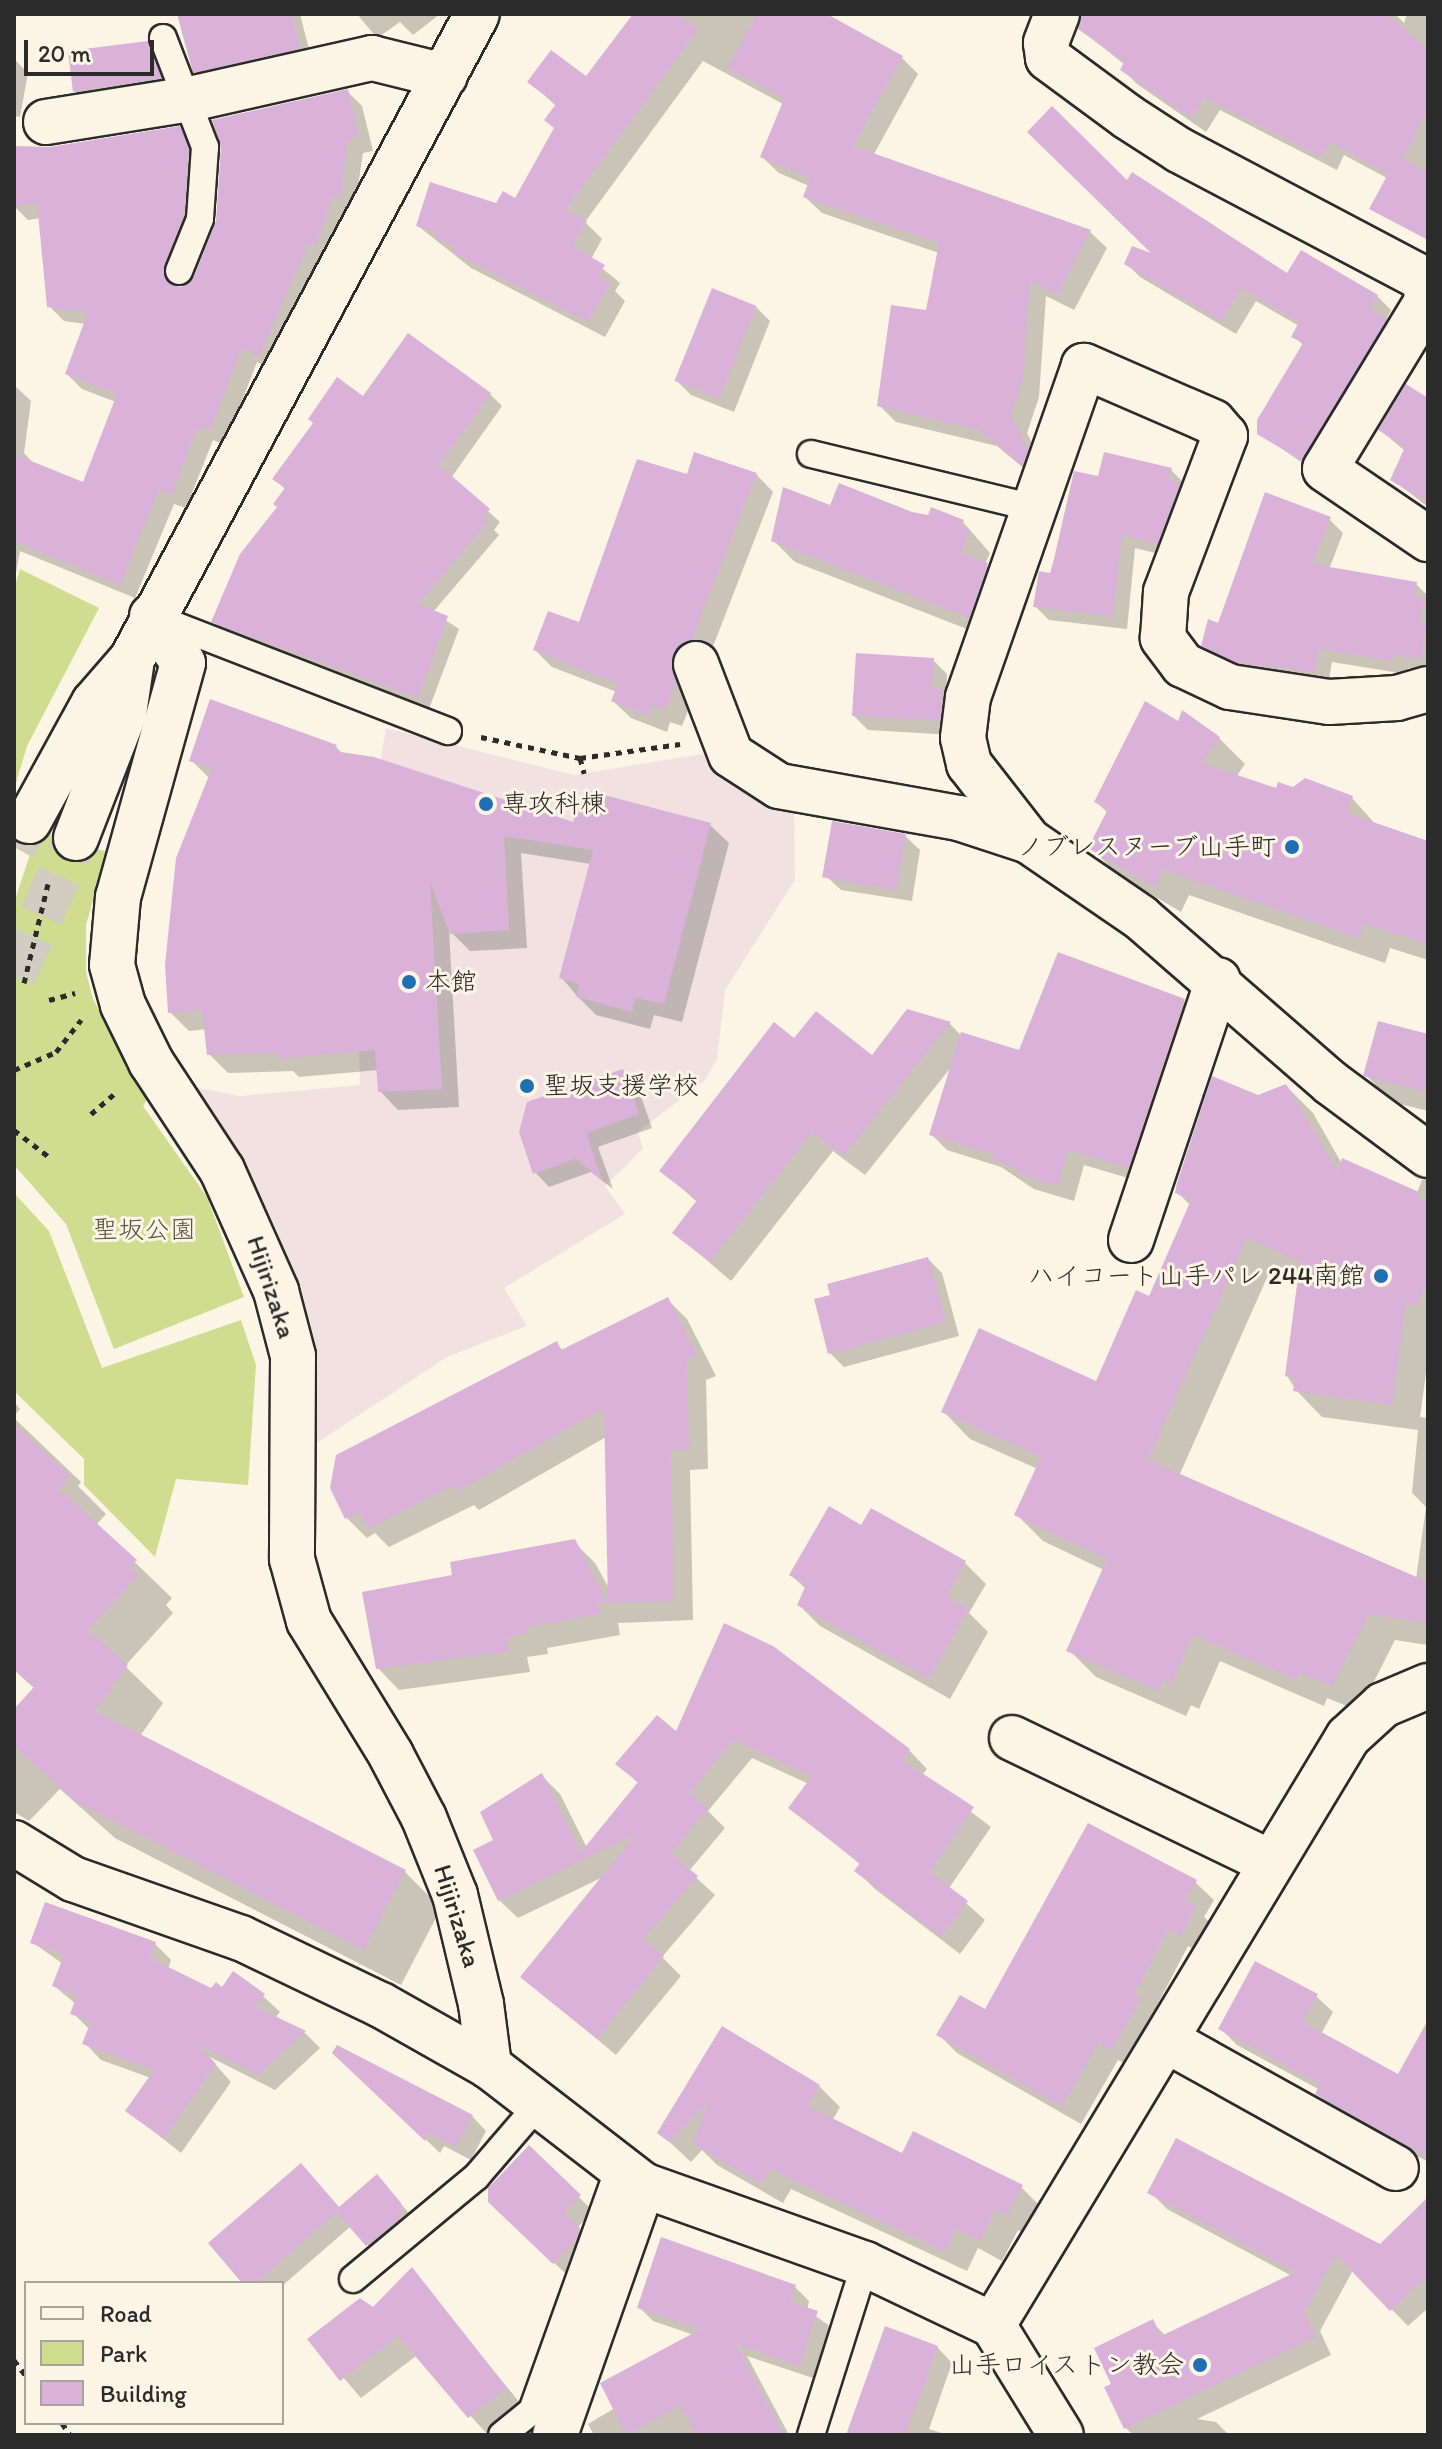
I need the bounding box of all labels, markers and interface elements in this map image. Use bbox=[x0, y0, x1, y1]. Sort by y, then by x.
scale bar bbox=[28, 24, 158, 74]
text: 20 m bbox=[38, 39, 91, 68]
place label: 専攻科棟 bbox=[502, 788, 606, 820]
marker: 専攻科棟 bbox=[477, 795, 495, 813]
place label: ノブレスヌーブ山手町 bbox=[1016, 831, 1276, 863]
marker: ノブレスヌーブ山手町 bbox=[1283, 838, 1301, 856]
place label: 本館 bbox=[425, 966, 477, 998]
marker: 本館 bbox=[400, 973, 418, 991]
place label: 聖坂支援学校 bbox=[543, 1070, 699, 1102]
marker: 聖坂支援学校 bbox=[518, 1077, 536, 1095]
park label: 聖坂公園 bbox=[92, 1214, 196, 1246]
street label: Hijirizaka bbox=[240, 1232, 302, 1342]
place label: ハイコート山手パレ 244南館 bbox=[1028, 1260, 1365, 1292]
marker: ハイコート山手パレ 244南館 bbox=[1372, 1267, 1390, 1285]
street label: Hijirizaka bbox=[427, 1861, 487, 1971]
legend bbox=[24, 2281, 284, 2425]
text: Road bbox=[100, 2299, 152, 2328]
text: Park bbox=[100, 2339, 147, 2368]
place label: 山手ロイストン教会 bbox=[950, 2349, 1184, 2381]
marker: 山手ロイストン教会 bbox=[1191, 2356, 1209, 2374]
text: Building bbox=[100, 2379, 187, 2408]

